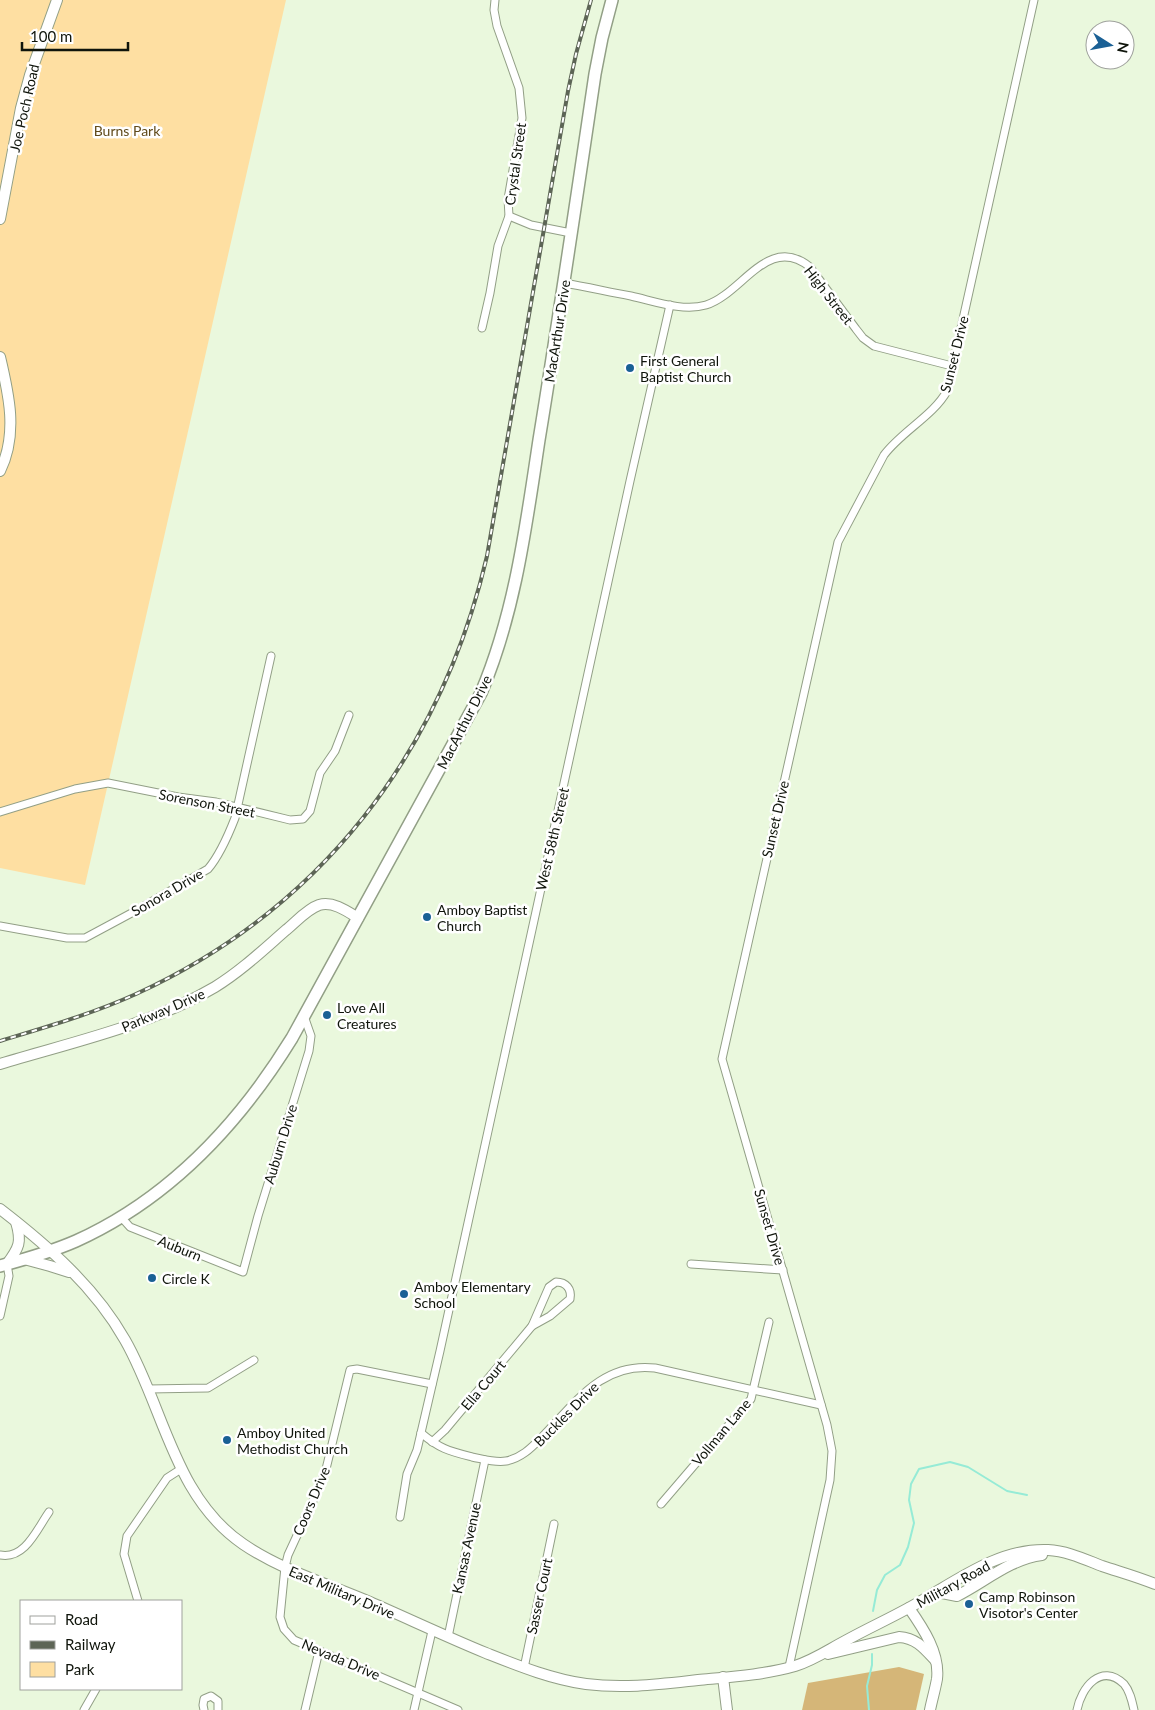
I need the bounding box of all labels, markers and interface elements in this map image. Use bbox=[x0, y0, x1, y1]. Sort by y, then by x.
scale bar bbox=[22, 20, 129, 52]
north arrow bbox=[1085, 20, 1135, 70]
text: 100 m bbox=[30, 27, 72, 45]
text: N bbox=[1114, 41, 1133, 54]
street label: Joe Poch Road bbox=[6, 62, 42, 154]
park label: Burns Park bbox=[94, 122, 161, 139]
street label: Crystal Street bbox=[501, 122, 529, 206]
street label: High Street bbox=[801, 262, 857, 328]
street label: MacArthur Drive bbox=[541, 279, 573, 383]
street label: Sunset Drive bbox=[936, 314, 972, 394]
place label: First General Baptist Church bbox=[640, 352, 731, 385]
marker: First General Baptist Church bbox=[624, 362, 636, 374]
street label: MacArthur Drive bbox=[433, 672, 495, 772]
street label: Sunset Drive bbox=[758, 779, 792, 859]
street label: Sorenson Street bbox=[157, 785, 257, 821]
street label: West 58th Street bbox=[532, 786, 572, 892]
street label: Sonora Drive bbox=[128, 865, 206, 919]
place label: Amboy Baptist Church bbox=[437, 901, 527, 934]
marker: Amboy Baptist Church bbox=[421, 911, 433, 923]
street label: Parkway Drive bbox=[119, 985, 207, 1035]
place label: Love All Creatures bbox=[337, 999, 396, 1032]
marker: Love All Creatures bbox=[321, 1009, 333, 1021]
street label: Auburn Drive bbox=[260, 1102, 300, 1186]
street label: Sunset Drive bbox=[751, 1187, 789, 1267]
street label: Auburn bbox=[156, 1232, 204, 1264]
place label: Circle K bbox=[162, 1270, 210, 1287]
marker: Circle K bbox=[146, 1272, 158, 1284]
place label: Amboy Elementary School bbox=[414, 1278, 531, 1311]
marker: Amboy Elementary School bbox=[398, 1288, 410, 1300]
street label: Ella Court bbox=[457, 1356, 509, 1414]
street label: Buckles Drive bbox=[530, 1378, 602, 1450]
street label: Vollman Lane bbox=[688, 1395, 754, 1469]
place label: Amboy United Methodist Church bbox=[237, 1424, 348, 1457]
marker: Amboy United Methodist Church bbox=[221, 1434, 233, 1446]
street label: Coors Drive bbox=[289, 1464, 333, 1538]
street label: Kansas Avenue bbox=[448, 1501, 484, 1595]
street label: Sasser Court bbox=[523, 1556, 555, 1636]
street label: Military Road bbox=[913, 1557, 993, 1611]
street label: East Military Drive bbox=[286, 1562, 398, 1622]
place label: Camp Robinson Visotor's Center bbox=[979, 1588, 1078, 1621]
marker: Camp Robinson Visotor's Center bbox=[963, 1598, 975, 1610]
legend bbox=[20, 1600, 182, 1690]
text: Road bbox=[65, 1610, 98, 1628]
text: Railway bbox=[65, 1635, 116, 1653]
street label: Nevada Drive bbox=[299, 1635, 383, 1683]
text: Park bbox=[65, 1660, 95, 1678]

